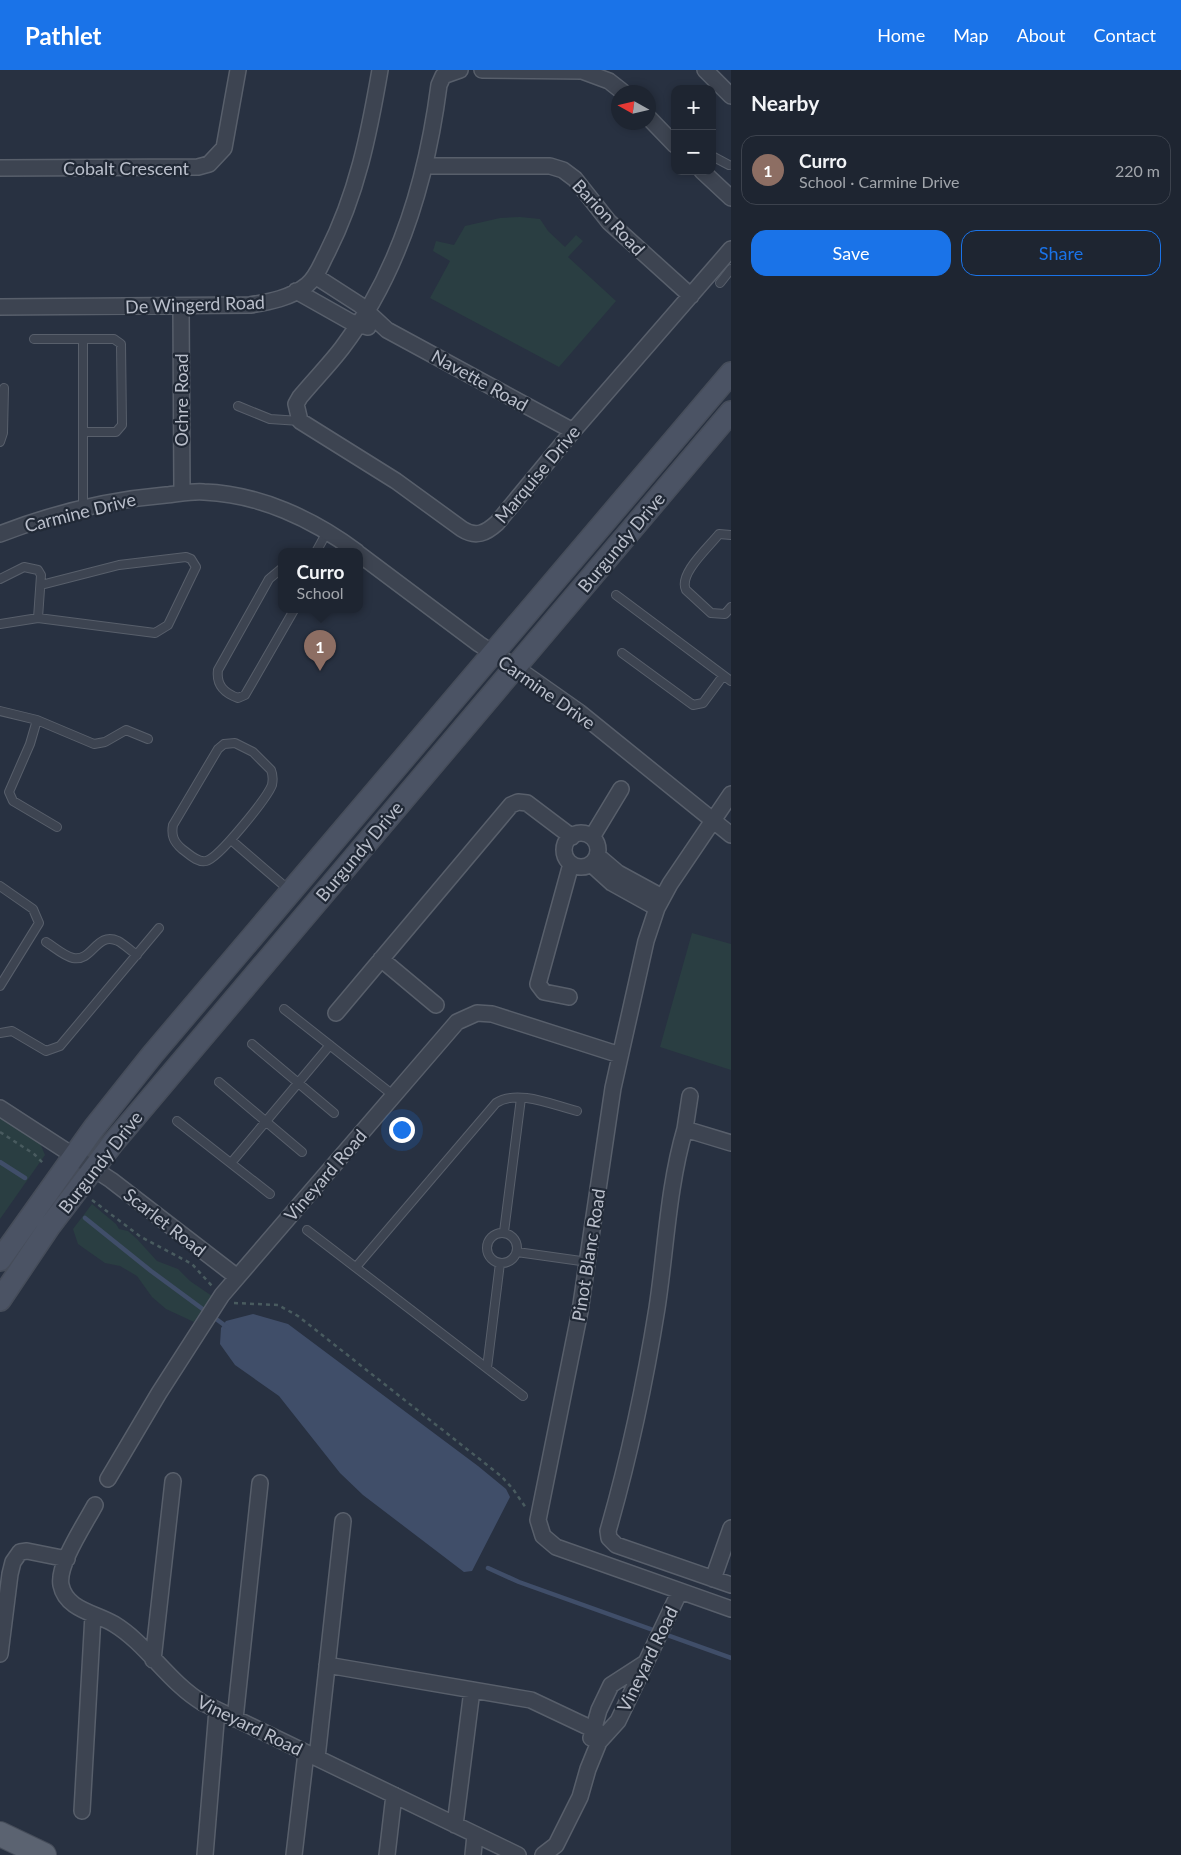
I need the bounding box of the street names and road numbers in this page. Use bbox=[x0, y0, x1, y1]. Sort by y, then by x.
street label: Cobalt Crescent bbox=[63, 157, 190, 179]
street label: Barion Road bbox=[568, 174, 650, 260]
street label: De Wingerd Road bbox=[125, 291, 265, 317]
street label: Navette Road bbox=[428, 344, 532, 416]
street label: Ochre Road bbox=[170, 353, 192, 447]
street label: Marquise Drive bbox=[490, 421, 584, 527]
street label: Carmine Drive bbox=[22, 488, 138, 536]
street label: Burgundy Drive bbox=[573, 488, 669, 596]
street label: Carmine Drive bbox=[494, 650, 600, 734]
street label: Burgundy Drive bbox=[311, 797, 407, 905]
street label: Burgundy Drive bbox=[53, 1106, 147, 1218]
street label: Vineyard Road bbox=[279, 1125, 371, 1225]
street label: Scarlet Road bbox=[119, 1183, 211, 1261]
street label: Pinot Blanc Road bbox=[567, 1187, 609, 1323]
street label: Vineyard Road bbox=[612, 1603, 682, 1715]
street label: Vineyard Road bbox=[194, 1690, 306, 1760]

